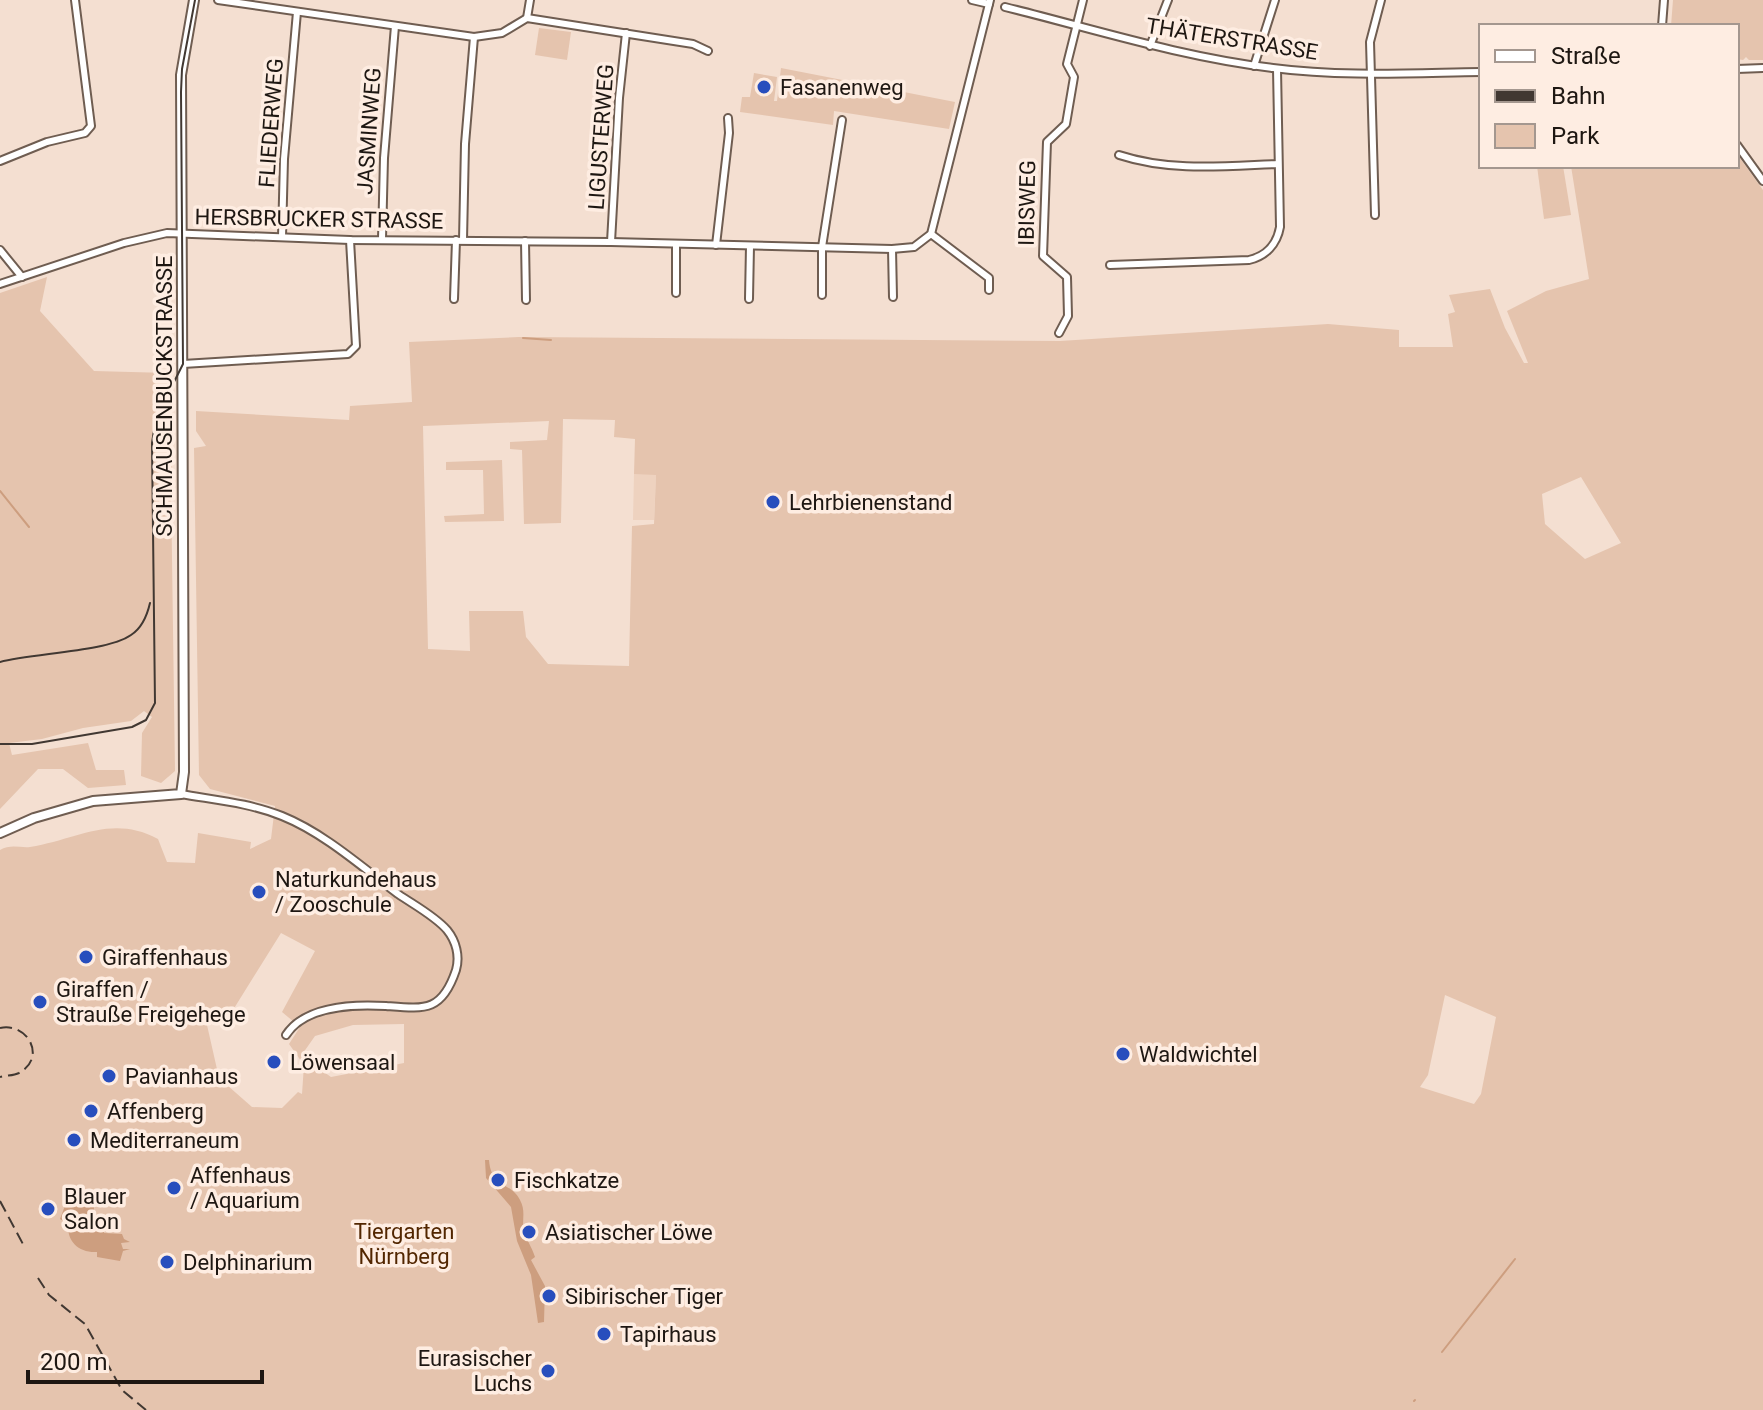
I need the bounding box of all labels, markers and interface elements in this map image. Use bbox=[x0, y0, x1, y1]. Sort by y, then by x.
street label: THÄTERSTRASSE bbox=[1144, 13, 1320, 65]
legend bbox=[1479, 24, 1739, 168]
text: Straße bbox=[1551, 42, 1621, 70]
street label: FLIEDERWEG bbox=[254, 57, 288, 189]
street label: LIGUSTERWEG bbox=[583, 63, 619, 211]
street label: JASMINWEG bbox=[352, 67, 386, 195]
place label: Fasanenweg bbox=[780, 75, 904, 100]
marker: Fasanenweg bbox=[755, 78, 773, 96]
text: Bahn bbox=[1551, 82, 1605, 110]
text: Park bbox=[1551, 122, 1600, 150]
street label: IBISWEG bbox=[1014, 160, 1040, 246]
street label: HERSBRUCKER STRASSE bbox=[194, 204, 444, 234]
street label: SCHMAUSENBUCKSTRASSE bbox=[152, 256, 177, 537]
place label: Lehrbienenstand bbox=[789, 490, 953, 515]
marker: Lehrbienenstand bbox=[764, 493, 782, 511]
place label: Naturkundehaus / Zooschule bbox=[275, 867, 437, 917]
marker: Naturkundehaus / Zooschule bbox=[250, 883, 268, 901]
place label: Giraffenhaus bbox=[102, 945, 228, 970]
marker: Giraffenhaus bbox=[77, 948, 95, 966]
place label: Giraffen / Strauße Freigehege bbox=[56, 977, 246, 1027]
marker: Giraffen / Strauße Freigehege bbox=[31, 993, 49, 1011]
place label: Waldwichtel bbox=[1139, 1042, 1258, 1067]
marker: Waldwichtel bbox=[1114, 1045, 1132, 1063]
place label: Löwensaal bbox=[290, 1050, 395, 1075]
marker: Löwensaal bbox=[265, 1053, 283, 1071]
place label: Pavianhaus bbox=[125, 1064, 238, 1089]
marker: Pavianhaus bbox=[100, 1067, 118, 1085]
place label: Affenberg bbox=[107, 1099, 204, 1124]
marker: Affenberg bbox=[82, 1102, 100, 1120]
place label: Mediterraneum bbox=[90, 1128, 239, 1153]
marker: Mediterraneum bbox=[65, 1131, 83, 1149]
place label: Affenhaus / Aquarium bbox=[190, 1163, 300, 1213]
place label: Fischkatze bbox=[514, 1168, 619, 1193]
marker: Fischkatze bbox=[489, 1171, 507, 1189]
marker: Affenhaus / Aquarium bbox=[165, 1179, 183, 1197]
place label: Blauer Salon bbox=[64, 1184, 127, 1234]
marker: Blauer Salon bbox=[39, 1200, 57, 1218]
park label: Tiergarten Nürnberg bbox=[354, 1219, 454, 1269]
place label: Asiatischer Löwe bbox=[545, 1220, 713, 1245]
marker: Asiatischer Löwe bbox=[520, 1223, 538, 1241]
place label: Delphinarium bbox=[183, 1250, 313, 1275]
marker: Delphinarium bbox=[158, 1253, 176, 1271]
place label: Sibirischer Tiger bbox=[565, 1284, 724, 1309]
marker: Sibirischer Tiger bbox=[540, 1287, 558, 1305]
place label: Tapirhaus bbox=[620, 1322, 717, 1347]
marker: Tapirhaus bbox=[595, 1325, 613, 1343]
scale bar bbox=[28, 1334, 262, 1384]
place label: Eurasischer Luchs bbox=[418, 1346, 533, 1396]
text: 200 m bbox=[40, 1348, 107, 1376]
marker: Eurasischer Luchs bbox=[539, 1362, 557, 1380]

